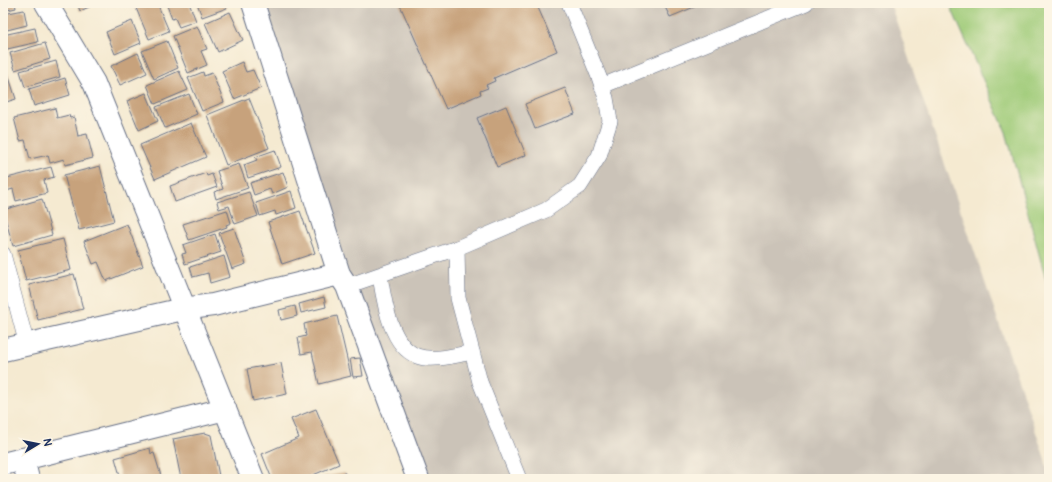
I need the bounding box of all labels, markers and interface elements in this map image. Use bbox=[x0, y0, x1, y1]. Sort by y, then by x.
north arrow bbox=[18, 424, 58, 464]
text: N bbox=[40, 438, 55, 448]

